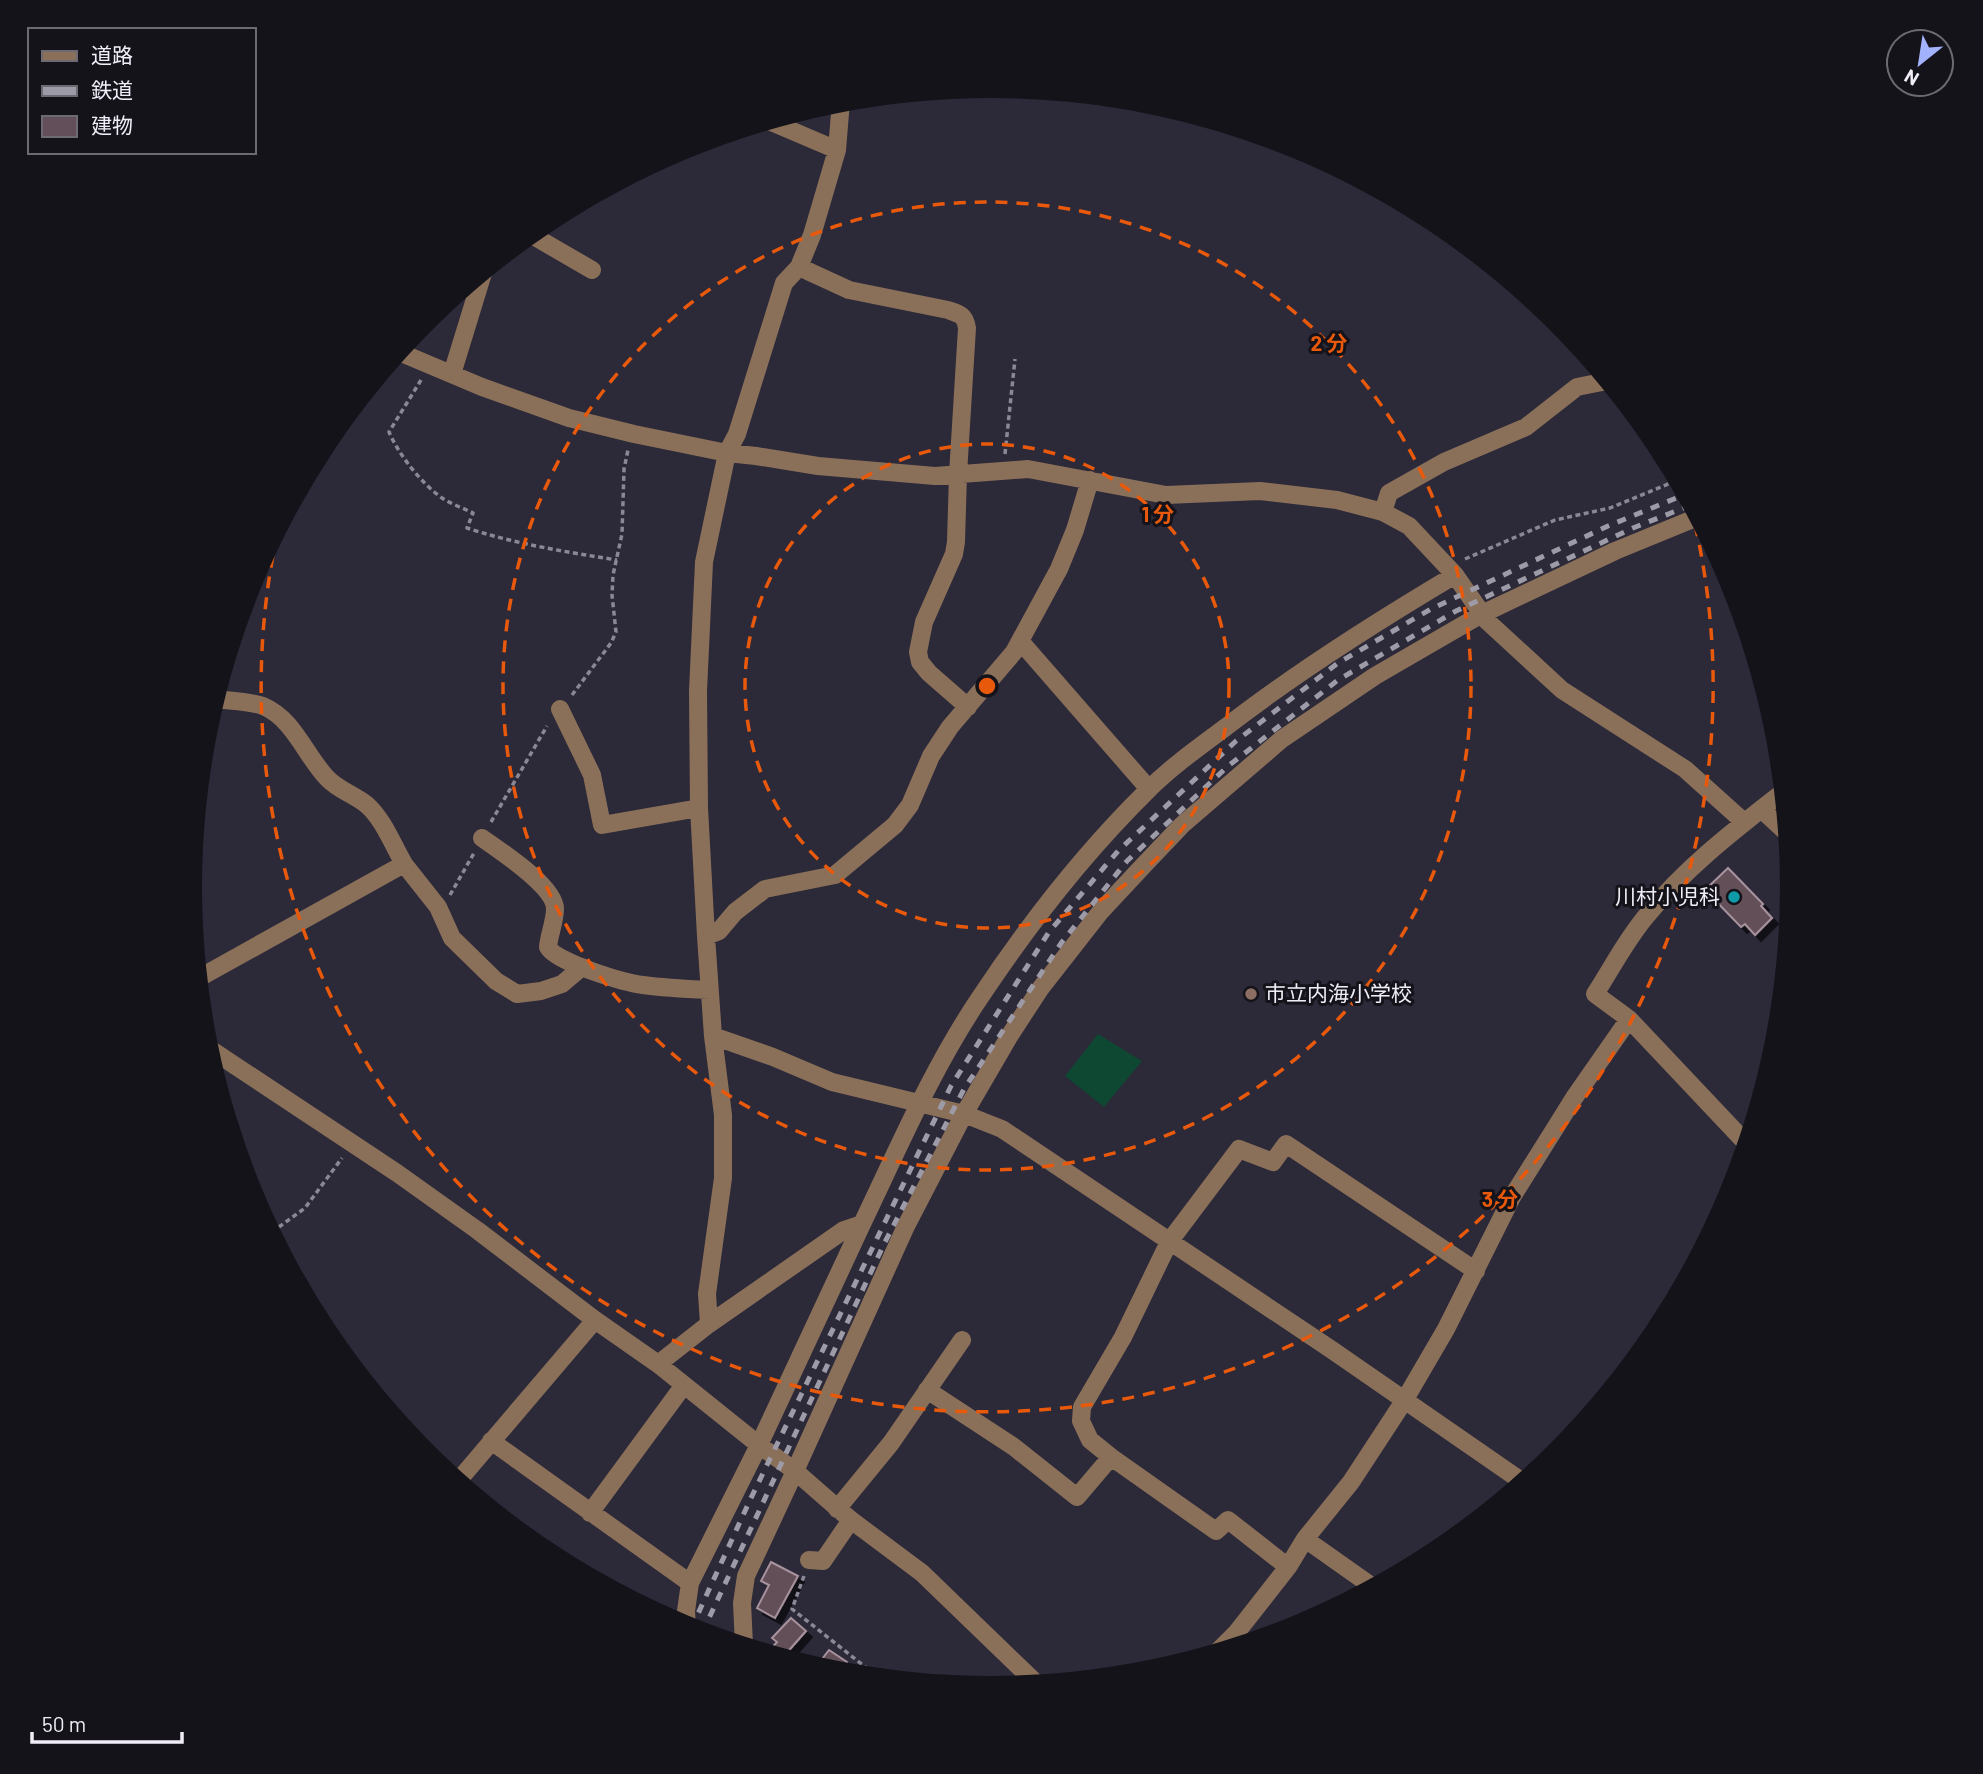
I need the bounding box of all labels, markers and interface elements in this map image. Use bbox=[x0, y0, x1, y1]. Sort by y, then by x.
legend bbox=[28, 28, 256, 154]
north arrow bbox=[1885, 28, 1955, 98]
text: 道路 bbox=[91, 42, 133, 67]
text: N bbox=[1900, 65, 1922, 91]
text: 鉄道 bbox=[91, 77, 133, 102]
text: 建物 bbox=[91, 112, 133, 137]
text: 2 分 bbox=[1311, 330, 1347, 355]
text: 1 分 bbox=[1142, 501, 1174, 526]
centre of rings bbox=[975, 674, 999, 698]
place label: 川村小児科 bbox=[1615, 883, 1720, 908]
marker: 川村小児科 bbox=[1726, 889, 1742, 905]
place label: 市立内海小学校 bbox=[1265, 980, 1412, 1005]
marker: 市立内海小学校 bbox=[1243, 986, 1259, 1002]
text: 3 分 bbox=[1482, 1186, 1518, 1211]
scale bar bbox=[32, 1700, 182, 1744]
text: 50 m bbox=[42, 1711, 86, 1736]

